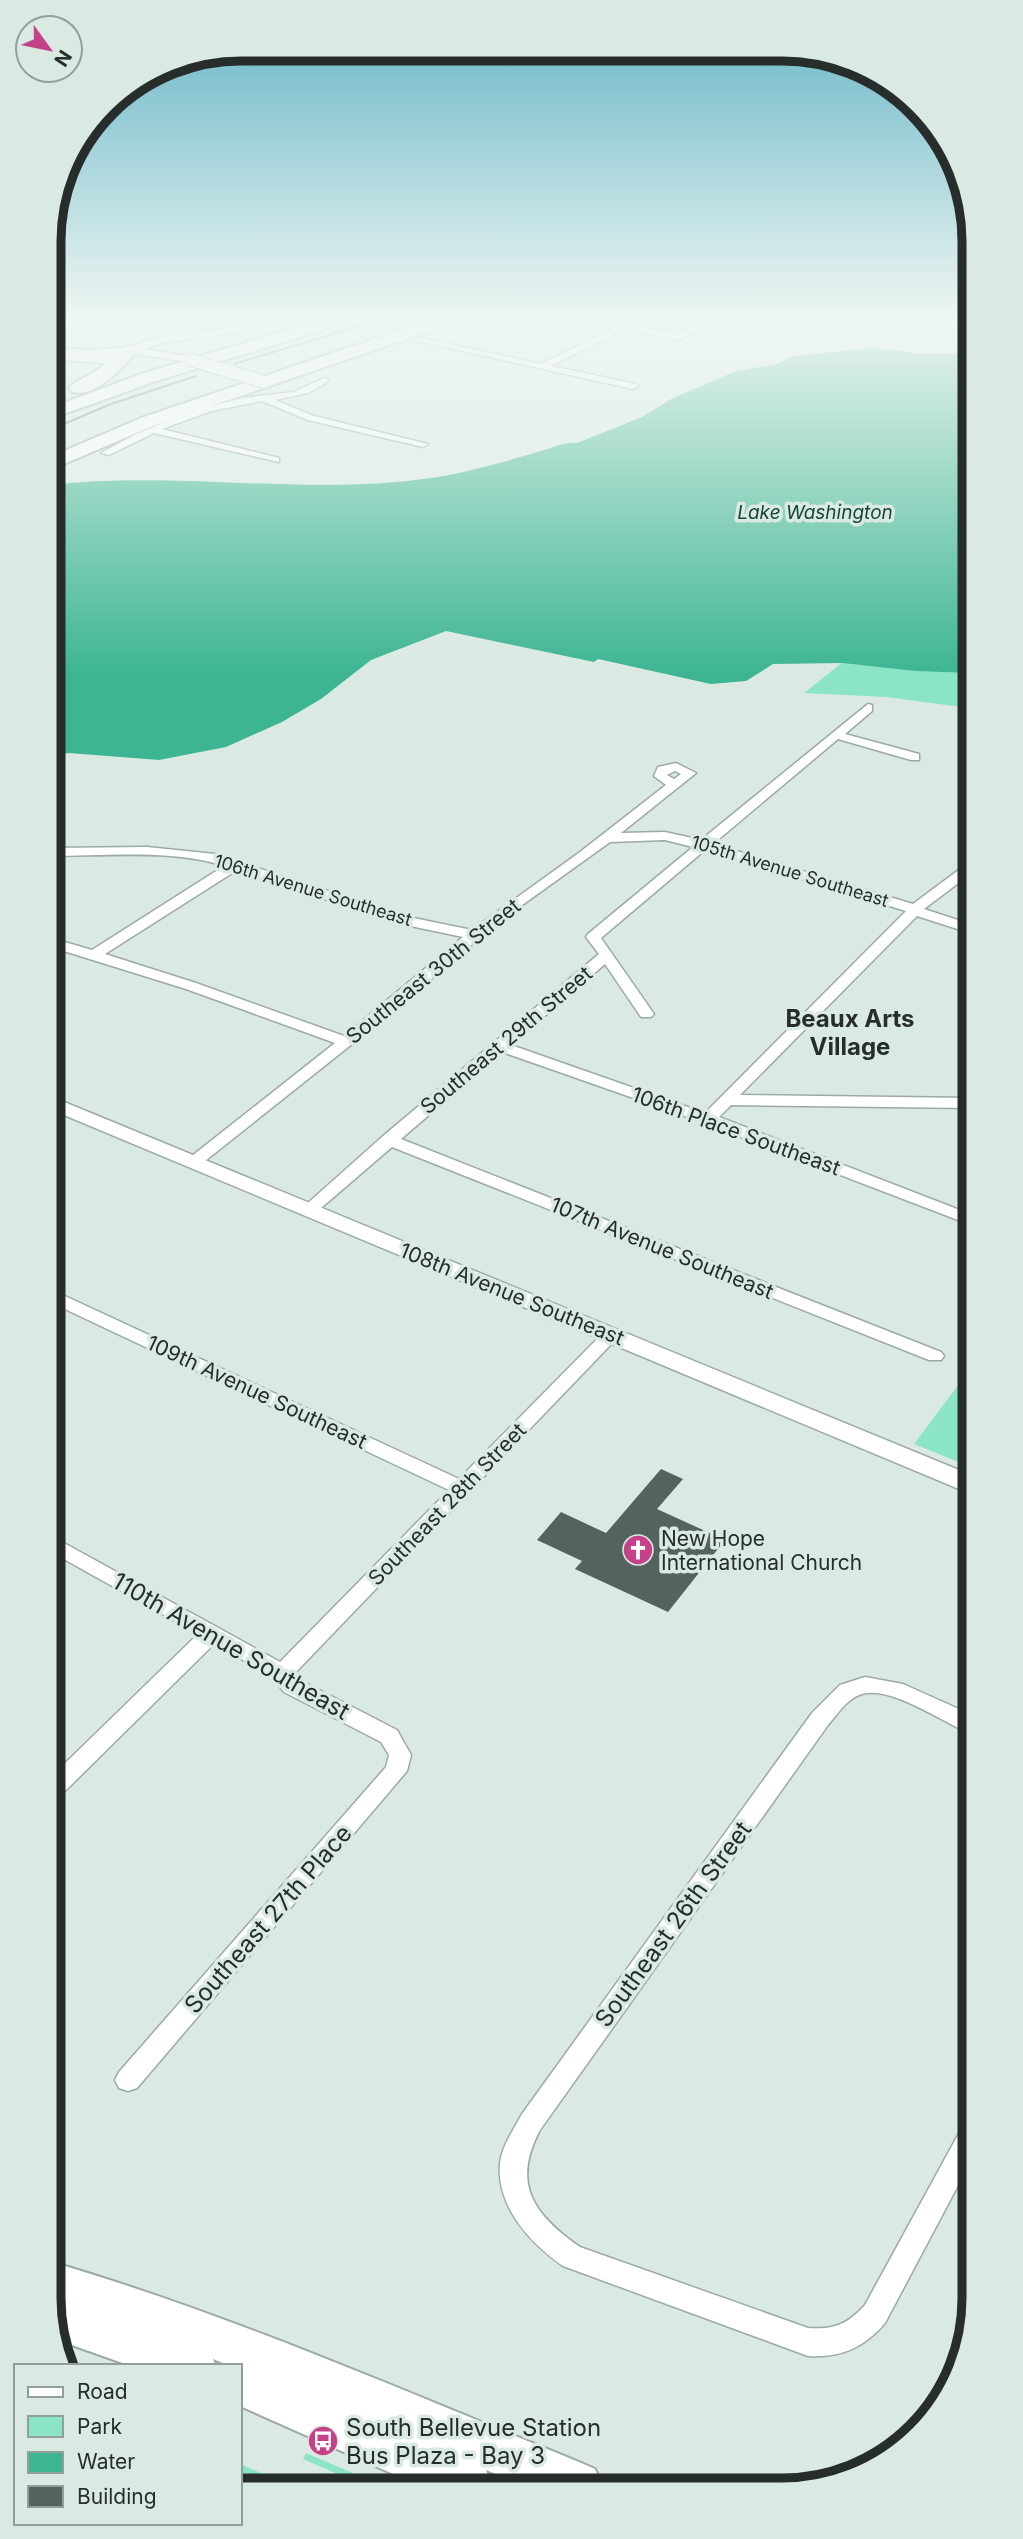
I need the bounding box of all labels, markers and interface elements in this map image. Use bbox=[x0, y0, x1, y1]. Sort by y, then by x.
north arrow bbox=[14, 14, 84, 84]
text: N bbox=[49, 46, 76, 70]
water label: Lake Washington bbox=[737, 501, 893, 524]
street label: 105th Avenue Southeast bbox=[689, 831, 891, 911]
street label: 106th Avenue Southeast bbox=[212, 850, 414, 930]
street label: Southeast 30th Street bbox=[341, 893, 525, 1049]
street label: Southeast 29th Street bbox=[415, 961, 597, 1119]
district label: Beaux Arts Village bbox=[785, 1004, 915, 1061]
street label: 106th Place Southeast bbox=[628, 1082, 844, 1180]
street label: 107th Avenue Southeast bbox=[547, 1192, 777, 1304]
street label: 108th Avenue Southeast bbox=[396, 1238, 628, 1351]
street label: 109th Avenue Southeast bbox=[143, 1330, 371, 1454]
street label: Southeast 28th Street bbox=[363, 1417, 531, 1590]
place label: New Hope International Church bbox=[661, 1526, 862, 1575]
church icon: New Hope International Church bbox=[621, 1533, 655, 1567]
street label: 110th Avenue Southeast bbox=[107, 1566, 355, 1726]
street label: Southeast 26th Street bbox=[589, 1815, 757, 2032]
street label: Southeast 27th Place bbox=[178, 1819, 358, 2019]
legend bbox=[14, 2364, 242, 2525]
text: Road bbox=[77, 2379, 128, 2404]
place label: South Bellevue Station Bus Plaza - Bay 3 bbox=[346, 2413, 601, 2470]
text: Park bbox=[77, 2414, 122, 2439]
bus stop icon: South Bellevue Station Bus Plaza - Bay 3 bbox=[306, 2424, 340, 2458]
text: Water bbox=[77, 2449, 135, 2474]
text: Building bbox=[77, 2484, 157, 2509]

